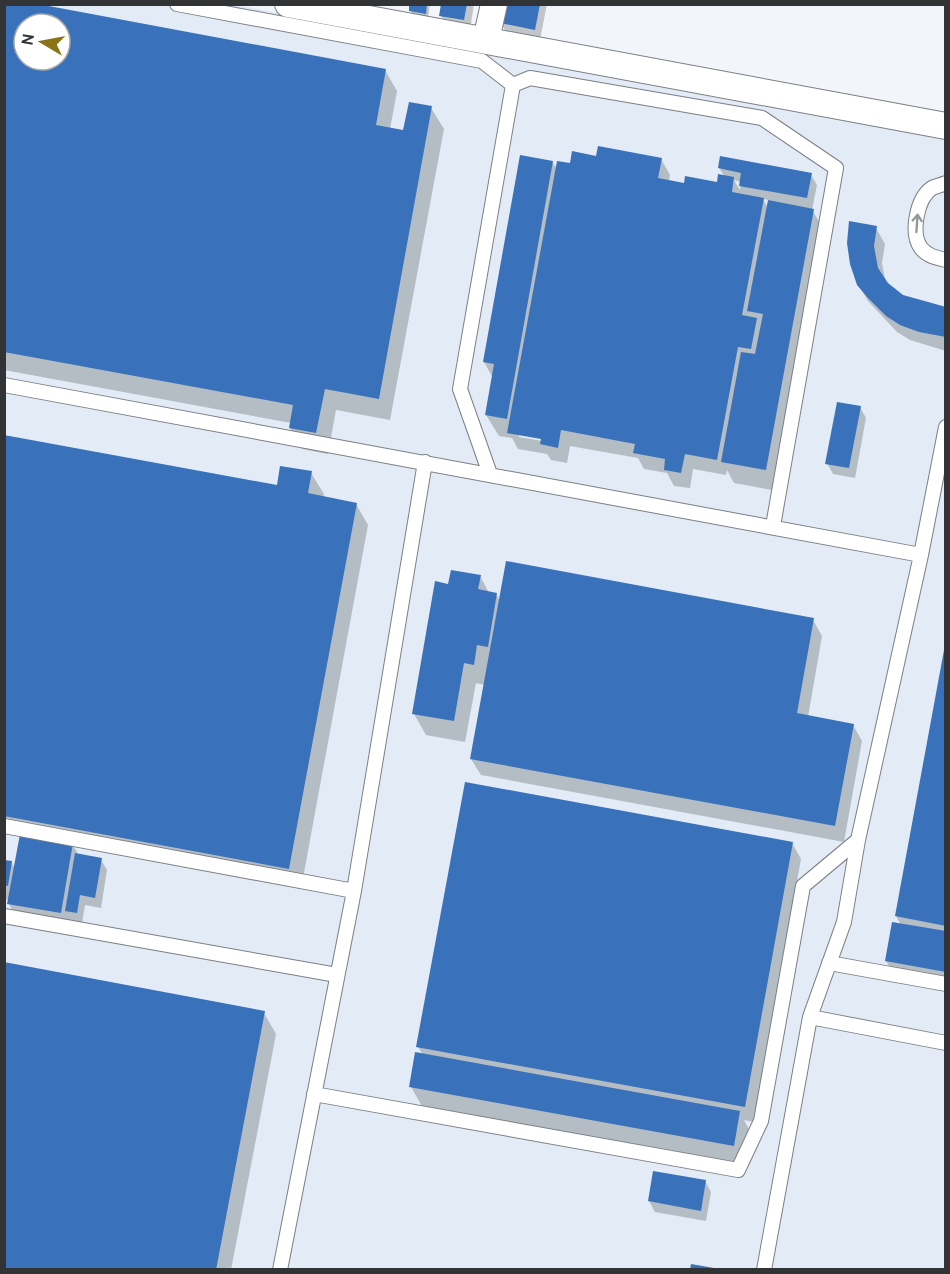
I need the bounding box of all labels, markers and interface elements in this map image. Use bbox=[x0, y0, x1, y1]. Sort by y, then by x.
north arrow bbox=[12, 12, 72, 72]
text: N bbox=[17, 32, 38, 47]
one-way arrow bbox=[912, 214, 923, 233]

